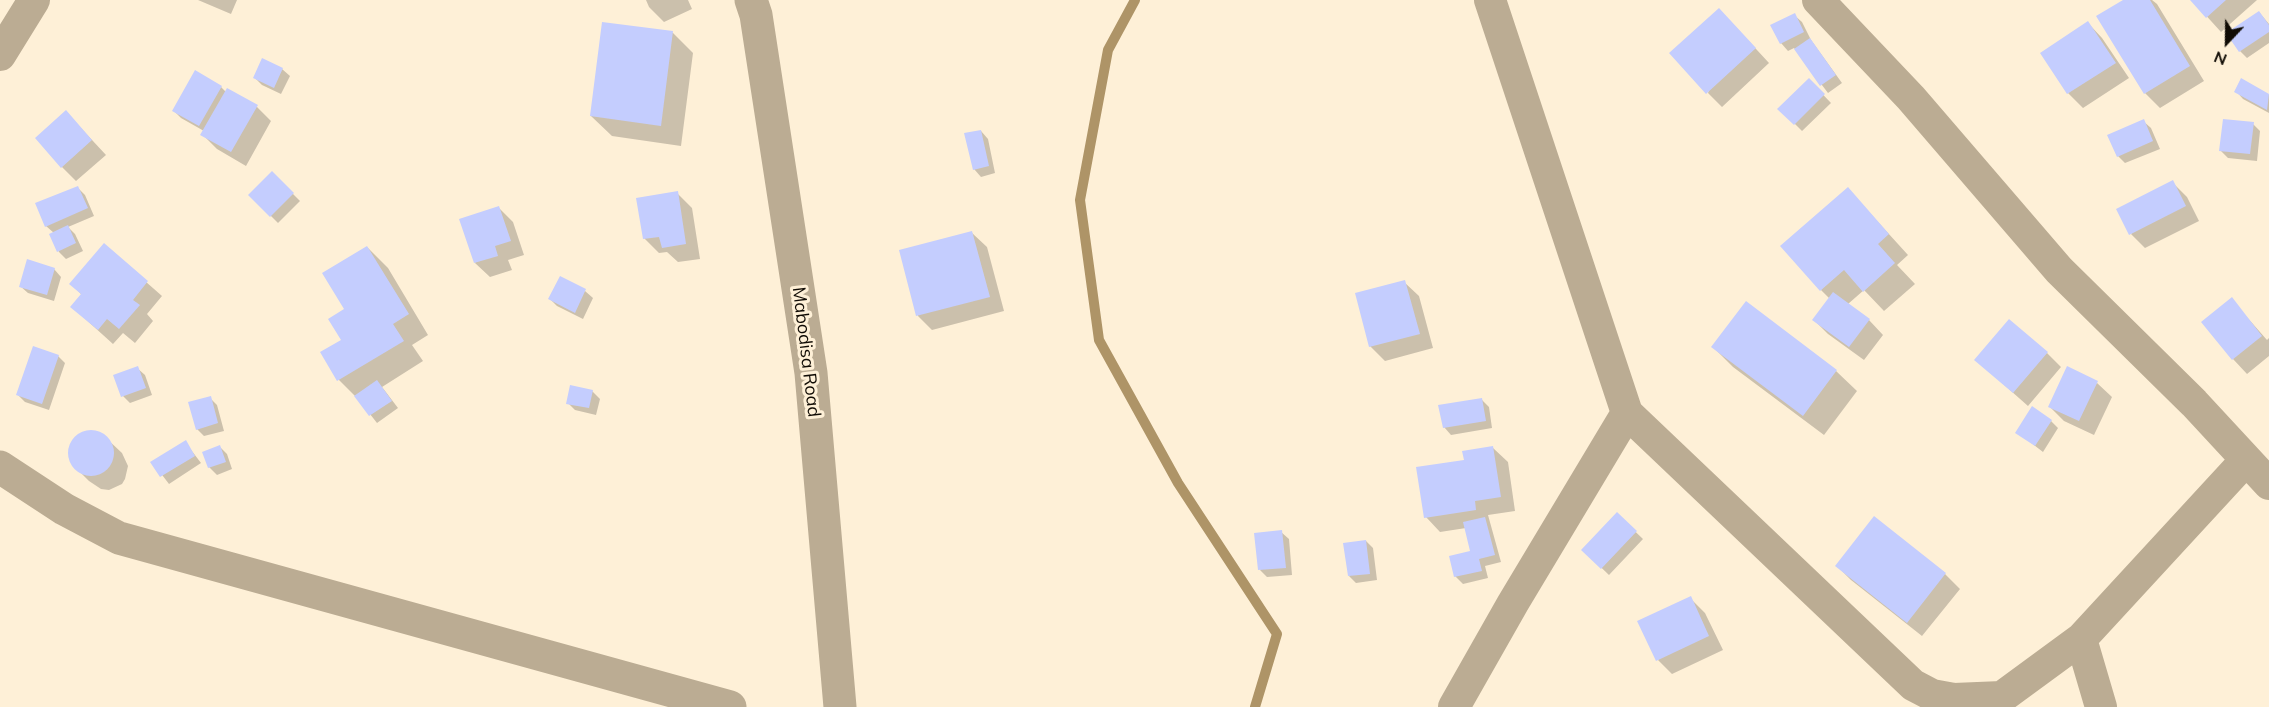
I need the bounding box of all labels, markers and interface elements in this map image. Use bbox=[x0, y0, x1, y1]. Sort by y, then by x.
north arrow bbox=[2197, 12, 2257, 72]
text: N bbox=[2211, 47, 2230, 70]
street label: Mabodisa Road bbox=[787, 286, 825, 418]

